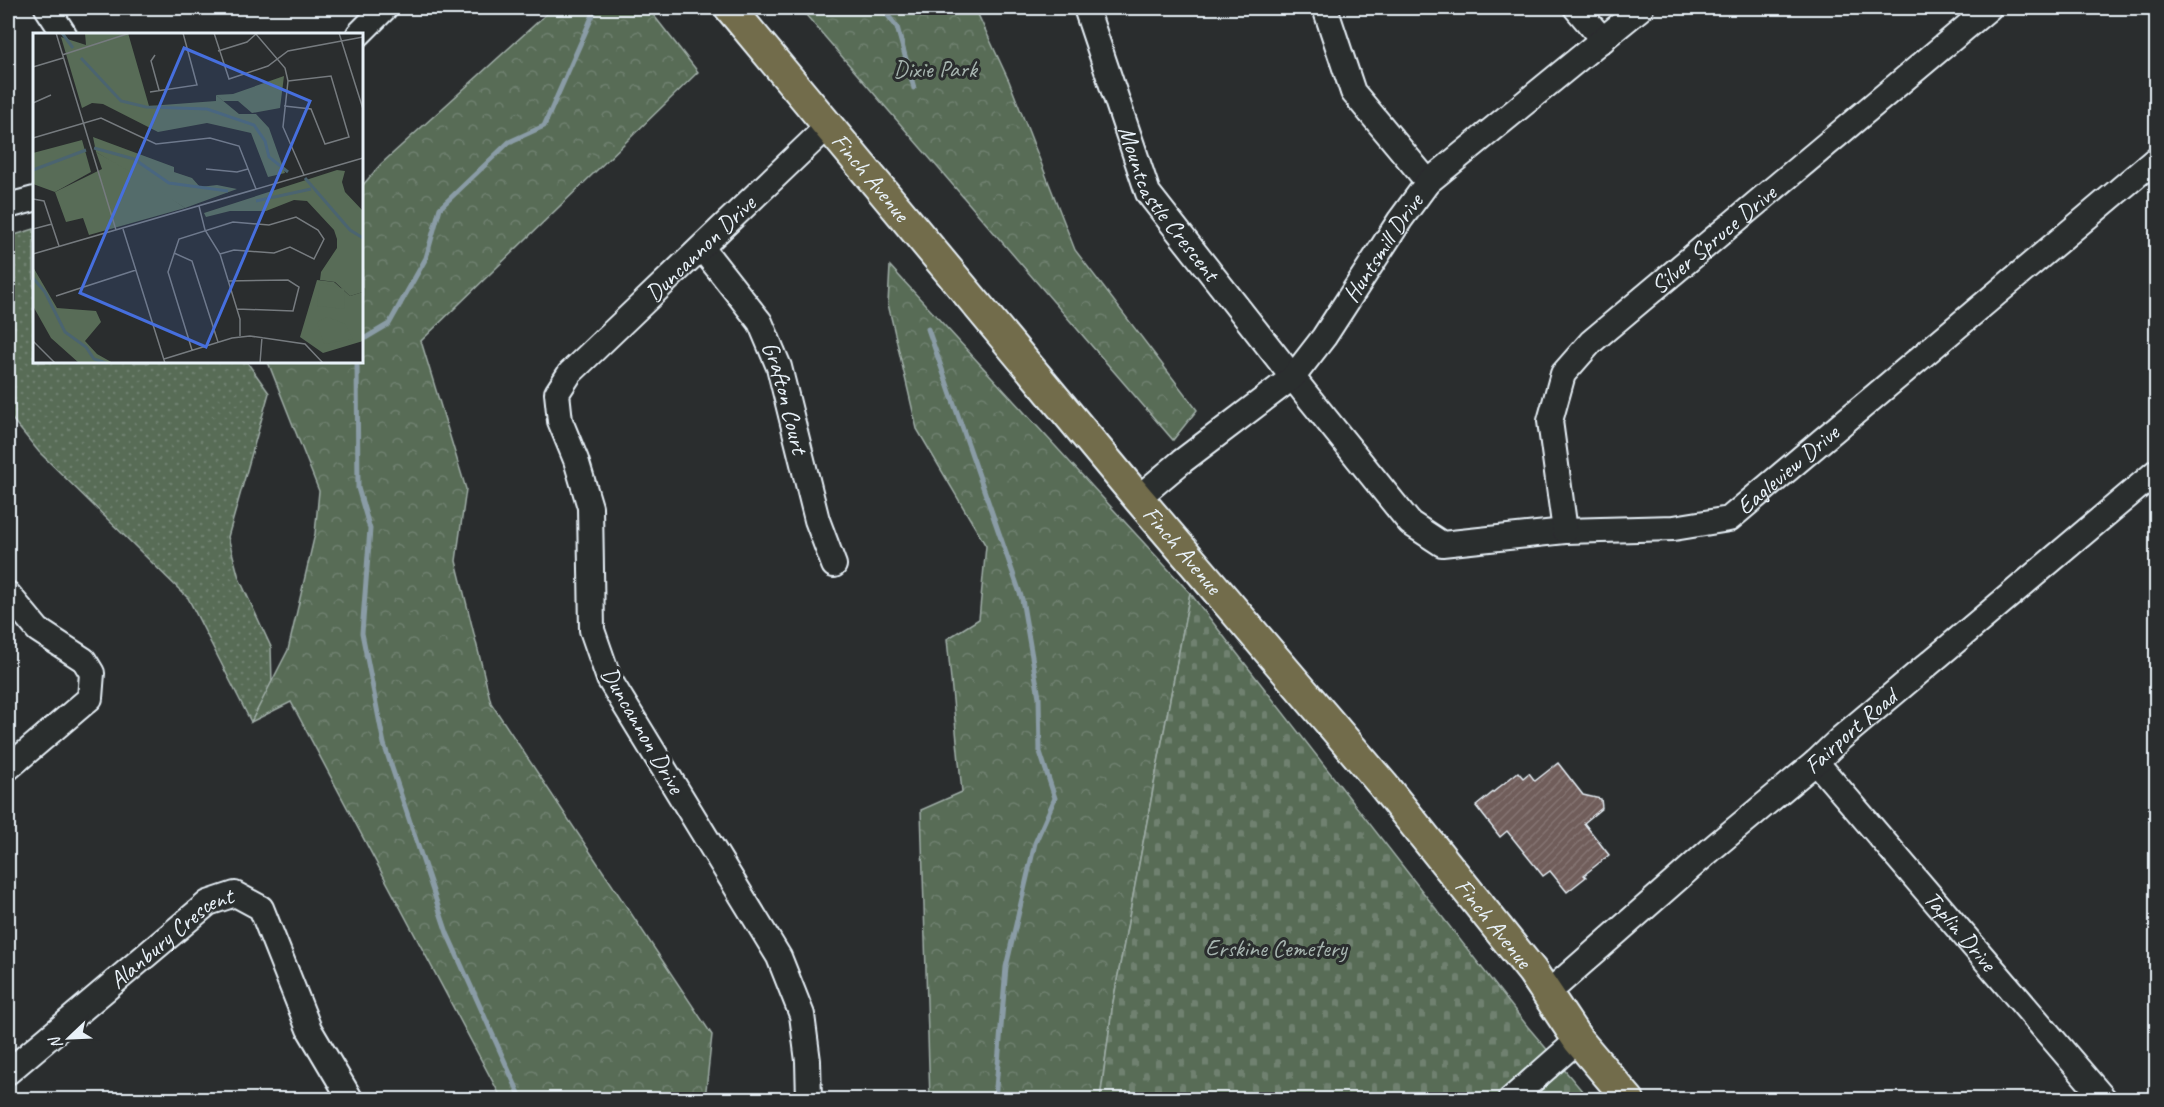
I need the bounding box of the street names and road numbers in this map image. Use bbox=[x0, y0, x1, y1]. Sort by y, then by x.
street label: Mountcastle Crescent bbox=[1112, 122, 1228, 289]
street label: Finch Avenue bbox=[825, 126, 918, 229]
street label: Silver Spruce Drive bbox=[1644, 177, 1784, 301]
street label: Huntsmill Drive bbox=[1336, 186, 1431, 308]
street label: Duncannon Drive bbox=[639, 187, 763, 308]
street label: Grafton Court bbox=[755, 337, 815, 459]
street label: Eagleview Drive bbox=[1730, 416, 1847, 521]
street label: Finch Avenue bbox=[1136, 500, 1230, 602]
street label: Duncannon Drive bbox=[595, 661, 692, 801]
street label: Fairport Road bbox=[1798, 680, 1906, 780]
street label: Finch Avenue bbox=[1449, 872, 1540, 976]
street label: Alanbury Crescent bbox=[103, 880, 239, 995]
street label: Taplin Drive bbox=[1917, 884, 2004, 979]

